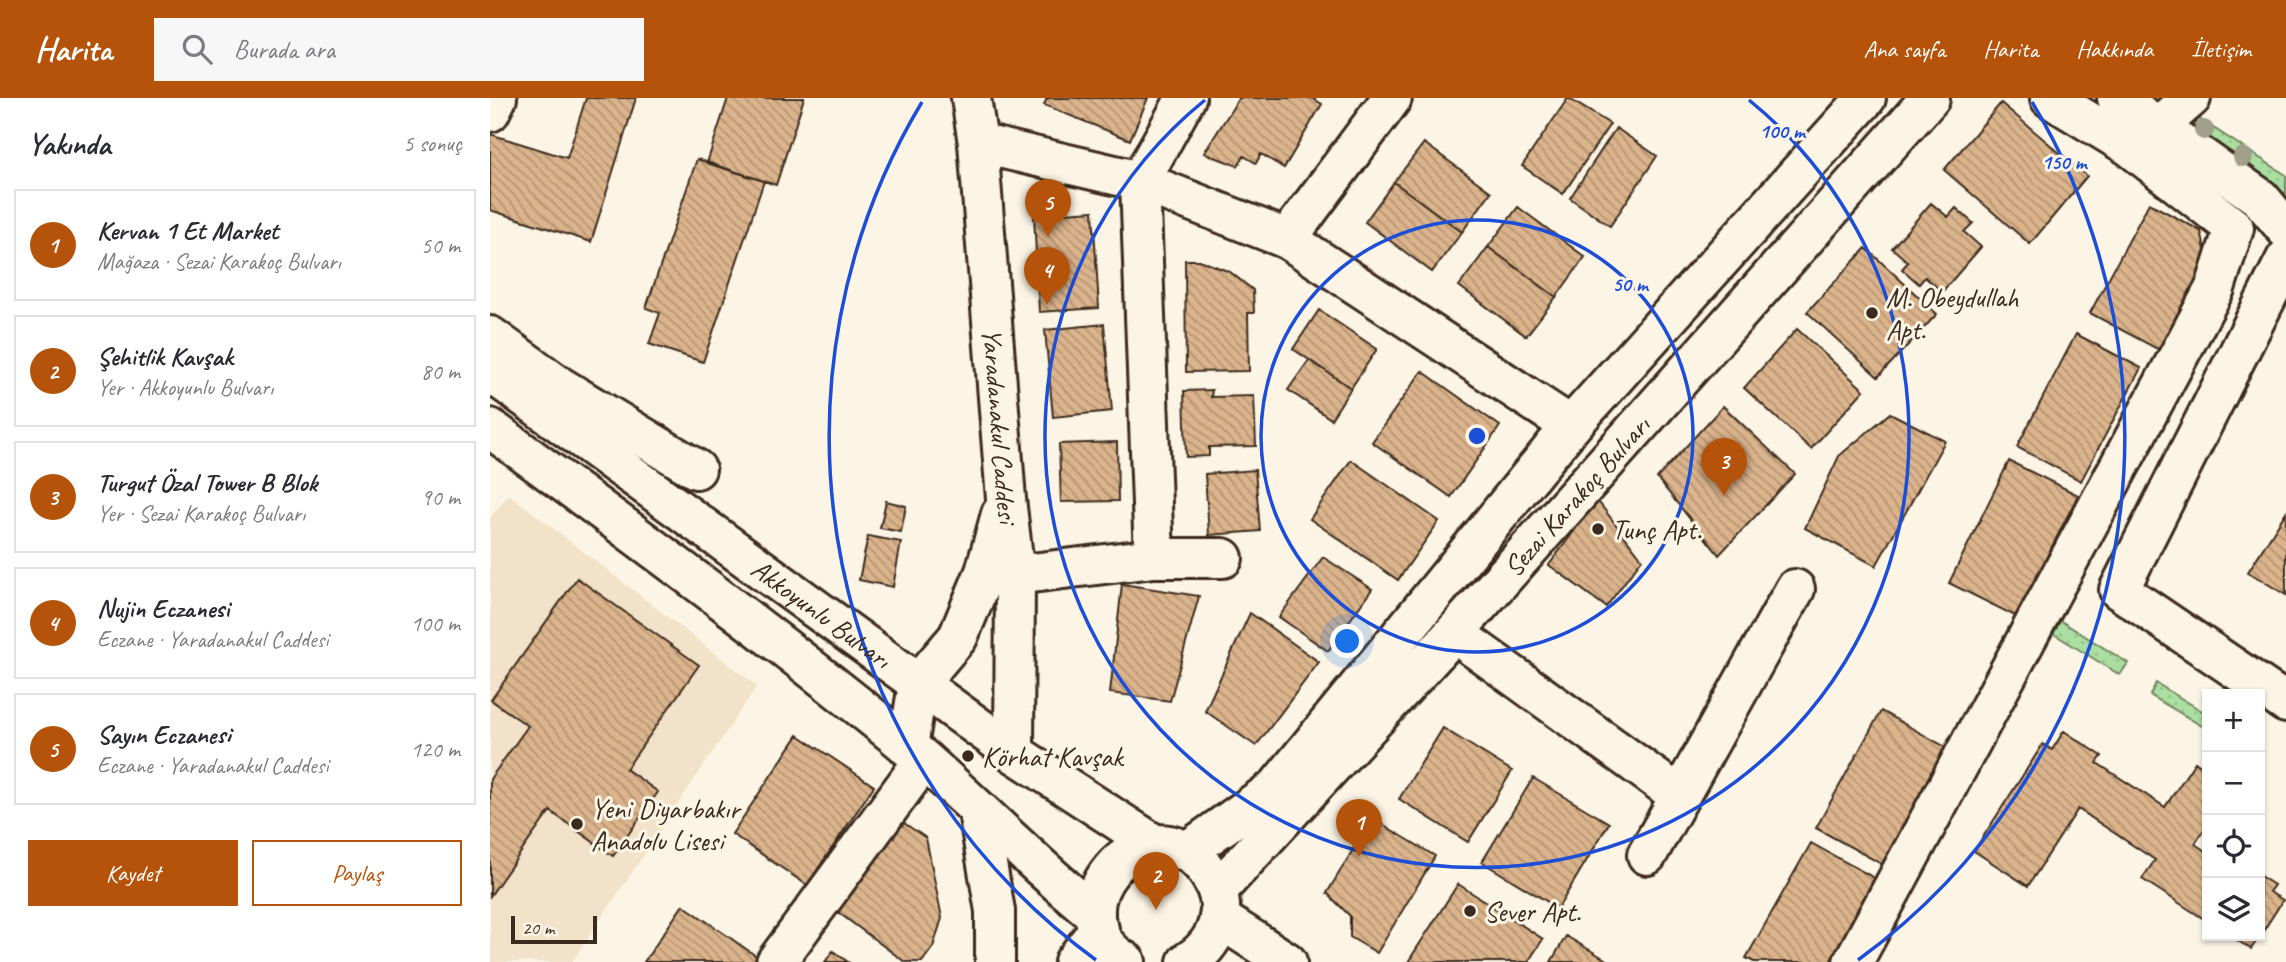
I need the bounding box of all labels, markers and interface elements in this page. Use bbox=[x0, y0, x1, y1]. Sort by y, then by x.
search box bbox=[154, 18, 644, 81]
text: Harita bbox=[35, 28, 112, 70]
icon: search bbox=[178, 30, 216, 68]
text: Burada ara bbox=[234, 33, 335, 66]
text: Ana sayfa bbox=[1864, 34, 1945, 64]
text: Harita bbox=[1983, 34, 2038, 64]
text: Hakkında bbox=[2076, 34, 2153, 64]
text: İletişim bbox=[2191, 34, 2251, 64]
text: 100 m bbox=[1759, 118, 1807, 144]
text: Yakında bbox=[28, 125, 110, 163]
text: 5 sonuç bbox=[403, 129, 462, 158]
text: 150 m bbox=[2041, 149, 2089, 175]
pin: 5 bbox=[1025, 179, 1071, 237]
text: Kervan 1 Et Market bbox=[97, 214, 278, 247]
text: 1 bbox=[48, 231, 58, 260]
text: 50 m bbox=[421, 231, 460, 260]
text: Mağaza · Sezai Karakoç Bulvarı bbox=[97, 247, 341, 276]
pin: 4 bbox=[1024, 247, 1070, 305]
text: 50 m bbox=[1612, 271, 1650, 297]
place label: M. Obeydullah Apt. bbox=[1886, 280, 2019, 347]
marker: M. Obeydullah Apt. bbox=[1864, 305, 1880, 321]
street label: Yaradanakul Caddesi bbox=[975, 327, 1026, 529]
text: Şehitlik Kavşak bbox=[97, 340, 233, 373]
text: 2 bbox=[48, 357, 58, 386]
text: 80 m bbox=[421, 357, 460, 386]
text: Yer · Akkoyunlu Bulvarı bbox=[97, 373, 273, 402]
street label: Sezai Karakoç Bulvarı bbox=[1496, 407, 1658, 584]
centre of rings bbox=[1465, 424, 1489, 448]
pin: 3 bbox=[1701, 438, 1747, 496]
text: Turgut Özal Tower B Blok bbox=[97, 466, 317, 499]
text: 3 bbox=[48, 483, 58, 512]
text: 90 m bbox=[421, 483, 460, 512]
text: Yer · Sezai Karakoç Bulvarı bbox=[97, 499, 305, 528]
place label: Tunç Apt. bbox=[1612, 512, 1702, 547]
marker: Tunç Apt. bbox=[1590, 521, 1606, 537]
street label: Akkoyunlu Bulvarı bbox=[745, 551, 900, 677]
text: Nujin Eczanesi bbox=[97, 592, 229, 625]
text: 4 bbox=[48, 609, 58, 638]
text: 100 m bbox=[411, 609, 460, 638]
your location bbox=[1330, 624, 1364, 658]
text: Eczane · Yaradanakul Caddesi bbox=[97, 625, 329, 654]
map controls bbox=[2202, 689, 2265, 941]
button: + bbox=[2202, 689, 2265, 752]
text: Sayın Eczanesi bbox=[97, 718, 230, 751]
text: 5 bbox=[48, 735, 58, 764]
text: 120 m bbox=[411, 735, 460, 764]
place label: Körhat Kavşak bbox=[982, 739, 1125, 774]
marker: Körhat Kavşak bbox=[960, 748, 976, 764]
text: Eczane · Yaradanakul Caddesi bbox=[97, 751, 329, 780]
button: − bbox=[2202, 752, 2265, 815]
place label: Yeni Diyarbakır Anadolu Lisesi bbox=[591, 791, 742, 858]
pin: 1 bbox=[1336, 799, 1382, 857]
button: locate bbox=[2202, 815, 2265, 878]
marker: Yeni Diyarbakır Anadolu Lisesi bbox=[569, 816, 585, 832]
button: Kaydet bbox=[28, 840, 238, 906]
button: Paylaş bbox=[252, 840, 462, 906]
pin: 2 bbox=[1133, 852, 1179, 910]
button: layers bbox=[2202, 878, 2265, 941]
place label: Sever Apt. bbox=[1484, 894, 1581, 929]
marker: Sever Apt. bbox=[1462, 903, 1478, 919]
scale bar bbox=[511, 913, 597, 945]
text: 20 m bbox=[522, 916, 554, 940]

